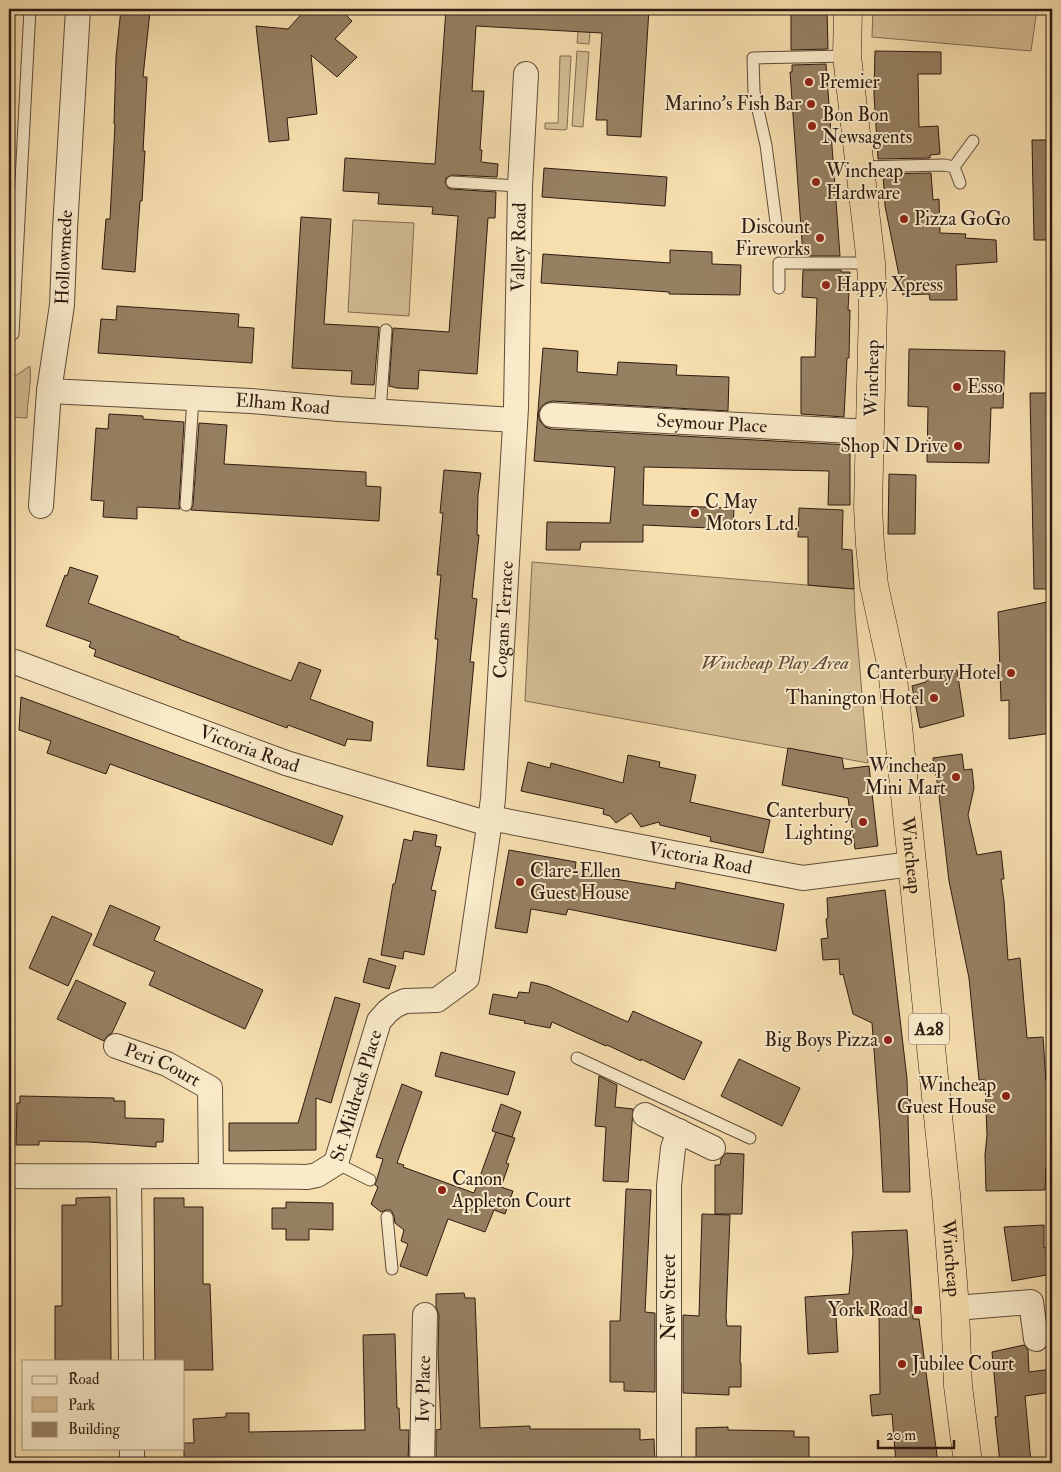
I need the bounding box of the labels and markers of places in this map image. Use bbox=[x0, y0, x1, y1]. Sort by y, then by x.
place label: Premier bbox=[819, 70, 880, 94]
marker: Premier bbox=[803, 76, 815, 88]
place label: Marino's Fish Bar bbox=[664, 92, 801, 116]
marker: Marino's Fish Bar bbox=[805, 98, 817, 110]
place label: Bon Bon Newsagents bbox=[822, 103, 912, 149]
marker: Bon Bon Newsagents bbox=[806, 120, 818, 132]
place label: Wincheap Hardware bbox=[825, 159, 903, 205]
marker: Wincheap Hardware bbox=[810, 176, 822, 188]
place label: Pizza GoGo bbox=[914, 207, 1011, 231]
marker: Pizza GoGo bbox=[898, 213, 910, 225]
place label: Discount Fireworks bbox=[735, 215, 810, 261]
marker: Discount Fireworks bbox=[814, 232, 826, 244]
place label: Happy Xpress bbox=[836, 273, 943, 298]
marker: Happy Xpress bbox=[820, 279, 832, 291]
place label: Esso bbox=[967, 375, 1003, 399]
marker: Esso bbox=[951, 381, 963, 393]
place label: Shop N Drive bbox=[840, 434, 948, 459]
marker: Shop N Drive bbox=[952, 440, 964, 452]
place label: C May Motors Ltd. bbox=[705, 490, 798, 536]
marker: C May Motors Ltd. bbox=[689, 507, 701, 519]
place label: Canterbury Hotel bbox=[867, 661, 1001, 685]
marker: Canterbury Hotel bbox=[1005, 667, 1017, 679]
place label: Thanington Hotel bbox=[786, 686, 924, 710]
marker: Thanington Hotel bbox=[928, 692, 940, 704]
place label: Wincheap Mini Mart bbox=[864, 754, 946, 800]
marker: Wincheap Mini Mart bbox=[950, 771, 962, 783]
place label: Canterbury Lighting bbox=[766, 799, 854, 845]
marker: Canterbury Lighting bbox=[857, 816, 869, 828]
place label: Clare-Ellen Guest House bbox=[530, 859, 629, 905]
marker: Clare-Ellen Guest House bbox=[514, 876, 526, 888]
place label: Big Boys Pizza bbox=[765, 1028, 878, 1052]
marker: Big Boys Pizza bbox=[882, 1034, 894, 1046]
place label: Wincheap Guest House bbox=[897, 1073, 996, 1119]
marker: Wincheap Guest House bbox=[1000, 1090, 1012, 1102]
place label: Canon Appleton Court bbox=[451, 1167, 571, 1214]
marker: Canon Appleton Court bbox=[436, 1184, 448, 1196]
place label: York Road bbox=[828, 1298, 909, 1322]
marker: York Road bbox=[912, 1304, 924, 1316]
place label: Jubilee Court bbox=[911, 1352, 1014, 1376]
marker: Jubilee Court bbox=[896, 1358, 908, 1370]

